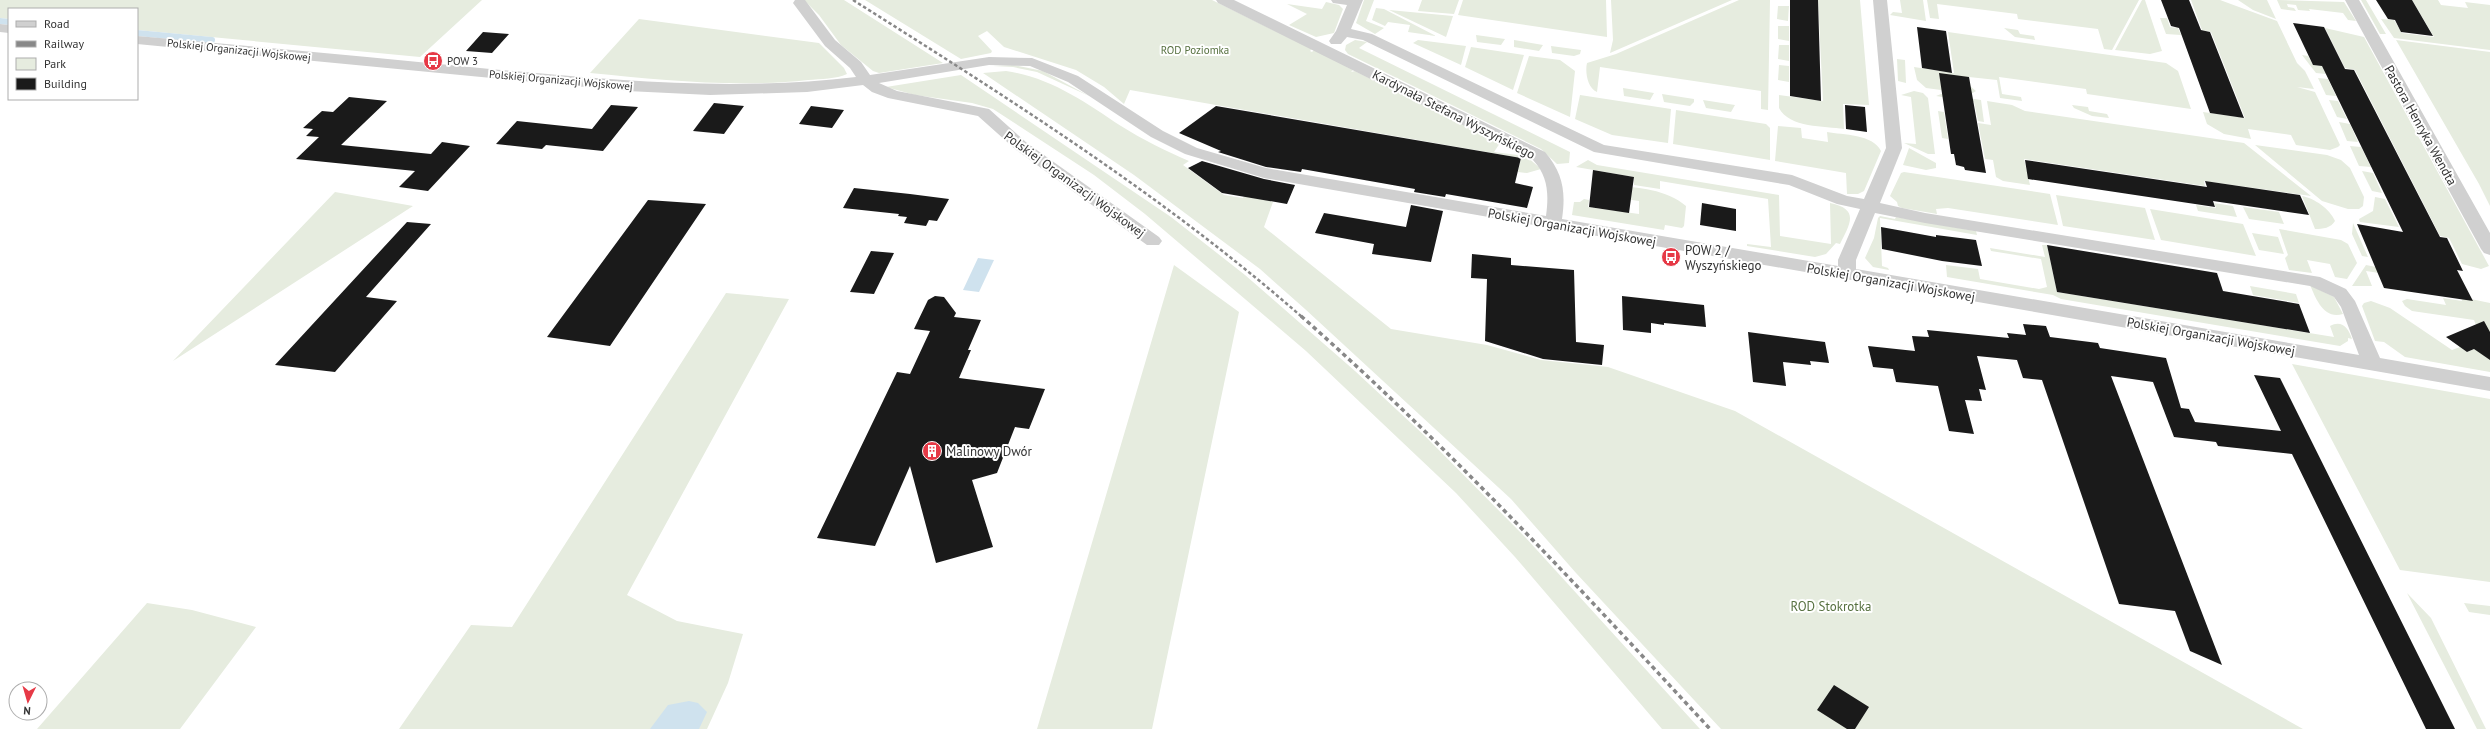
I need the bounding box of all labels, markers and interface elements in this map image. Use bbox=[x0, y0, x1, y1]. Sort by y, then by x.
legend bbox=[8, 8, 138, 100]
text: Road bbox=[44, 16, 69, 31]
text: Railway bbox=[44, 36, 84, 51]
street label: Polskiej Organizacji Wojskowej bbox=[167, 36, 312, 65]
park label: ROD Poziomka bbox=[1161, 43, 1229, 57]
bus stop icon: POW 3 bbox=[422, 50, 444, 72]
place label: POW 3 bbox=[447, 54, 478, 68]
text: Park bbox=[44, 56, 66, 71]
street label: Pastora Henryka Wendta bbox=[2380, 62, 2461, 188]
street label: Kardynała Stefana Wyszyńskiego bbox=[1370, 66, 1538, 163]
street label: Polskiej Organizacji Wojskowej bbox=[489, 67, 634, 93]
text: Building bbox=[44, 76, 87, 91]
street label: Polskiej Organizacji Wojskowej bbox=[1001, 127, 1149, 241]
street label: Polskiej Organizacji Wojskowej bbox=[1487, 204, 1657, 251]
place label: POW 2 / Wyszyńskiego bbox=[1685, 242, 1762, 274]
bus stop icon: POW 2 / Wyszyńskiego bbox=[1660, 246, 1682, 268]
street label: Polskiej Organizacji Wojskowej bbox=[1806, 259, 1976, 306]
street label: Polskiej Organizacji Wojskowej bbox=[2126, 313, 2296, 360]
building icon: Malinowy Dwór bbox=[921, 440, 943, 462]
place label: Malinowy Dwór bbox=[946, 443, 1033, 460]
park label: ROD Stokrotka bbox=[1791, 598, 1871, 615]
north arrow bbox=[8, 681, 48, 721]
text: N bbox=[23, 704, 31, 718]

